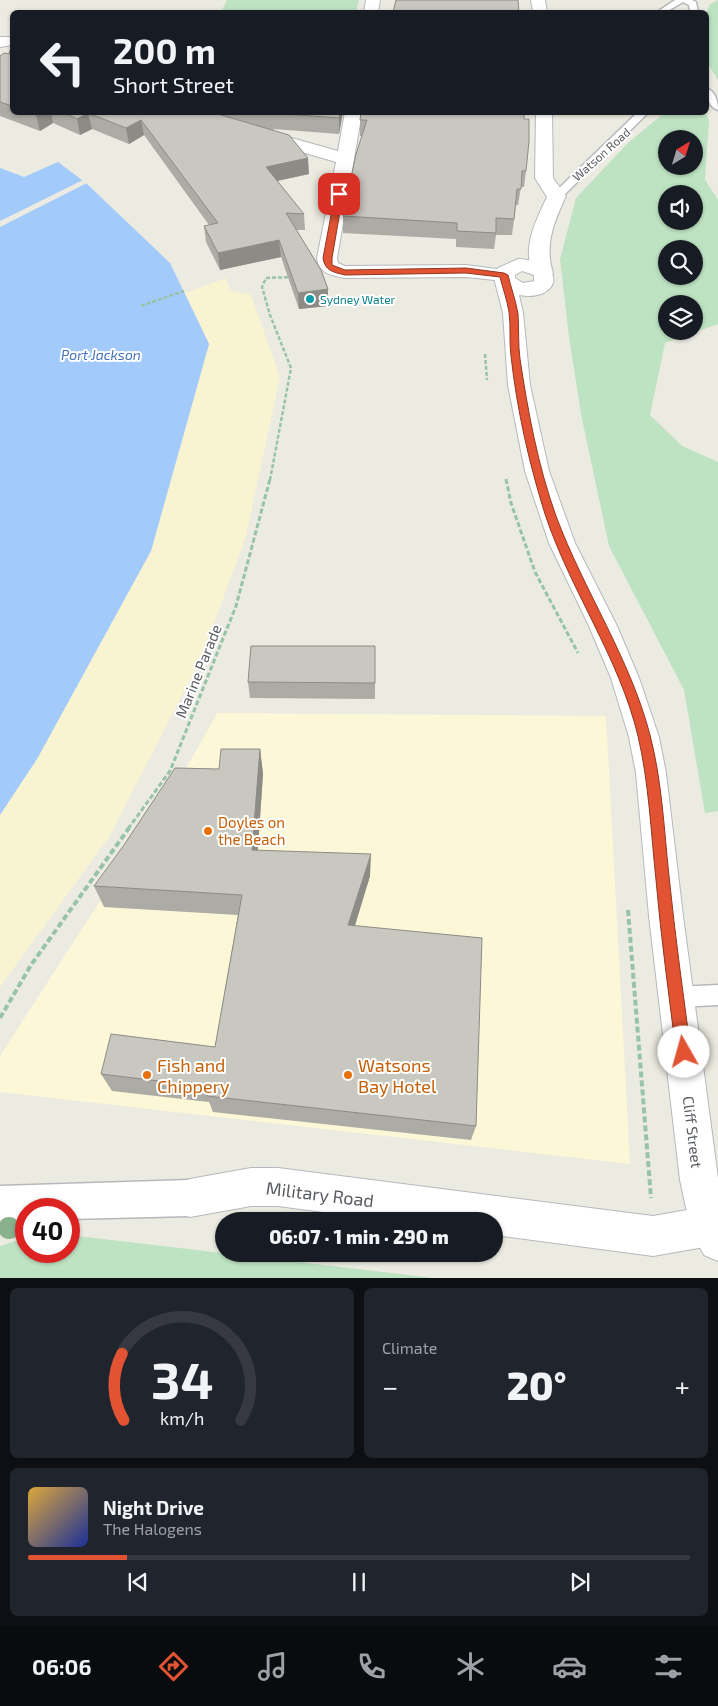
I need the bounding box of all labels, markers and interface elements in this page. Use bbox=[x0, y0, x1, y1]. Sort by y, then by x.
text: 200 m bbox=[113, 29, 216, 71]
icon: left bbox=[30, 30, 95, 95]
text: Short Street bbox=[113, 71, 234, 97]
street label: Watson Road bbox=[569, 125, 633, 183]
north arrow bbox=[658, 130, 702, 175]
map controls bbox=[658, 130, 703, 340]
pin bbox=[318, 173, 360, 215]
icon: arrive bbox=[325, 180, 353, 208]
button: sound bbox=[658, 185, 703, 230]
button: search bbox=[658, 240, 703, 285]
place label: Sydney Water bbox=[320, 292, 396, 306]
marker: Sydney Water bbox=[304, 293, 316, 305]
button: layers bbox=[658, 295, 703, 340]
water label: Port Jackson bbox=[61, 346, 141, 363]
street label: Marine Parade bbox=[171, 622, 225, 720]
place label: Doyles on the Beach bbox=[218, 813, 285, 848]
marker: Doyles on the Beach bbox=[202, 825, 214, 837]
position arrow bbox=[657, 1025, 709, 1077]
place label: Fish and Chippery bbox=[157, 1054, 230, 1097]
place label: Watsons Bay Hotel bbox=[358, 1054, 437, 1097]
marker: Fish and Chippery bbox=[141, 1069, 153, 1081]
marker: Watsons Bay Hotel bbox=[342, 1069, 354, 1081]
street label: Cliff Street bbox=[680, 1095, 706, 1169]
street label: Military Road bbox=[265, 1176, 375, 1212]
speed limit sign: 40 bbox=[15, 1198, 80, 1263]
text: 06:07 · 1 min · 290 m bbox=[269, 1225, 449, 1248]
text: Climate bbox=[382, 1338, 437, 1357]
text: 34 bbox=[151, 1347, 213, 1409]
text: 20° bbox=[507, 1362, 566, 1408]
text: − bbox=[382, 1369, 398, 1403]
text: + bbox=[675, 1369, 690, 1403]
text: km/h bbox=[160, 1407, 204, 1429]
text: Night Drive bbox=[103, 1496, 204, 1519]
text: The Halogens bbox=[103, 1519, 202, 1538]
icon: previous bbox=[124, 1568, 152, 1596]
icon: pause bbox=[345, 1568, 373, 1596]
icon: next bbox=[566, 1568, 594, 1596]
icon: directions bbox=[156, 1649, 191, 1684]
icon: music bbox=[255, 1649, 290, 1684]
icon: phone bbox=[354, 1649, 389, 1684]
icon: climate bbox=[453, 1649, 488, 1684]
icon: car bbox=[552, 1649, 587, 1684]
icon: filters bbox=[651, 1649, 686, 1684]
text: 06:06 bbox=[32, 1653, 91, 1679]

